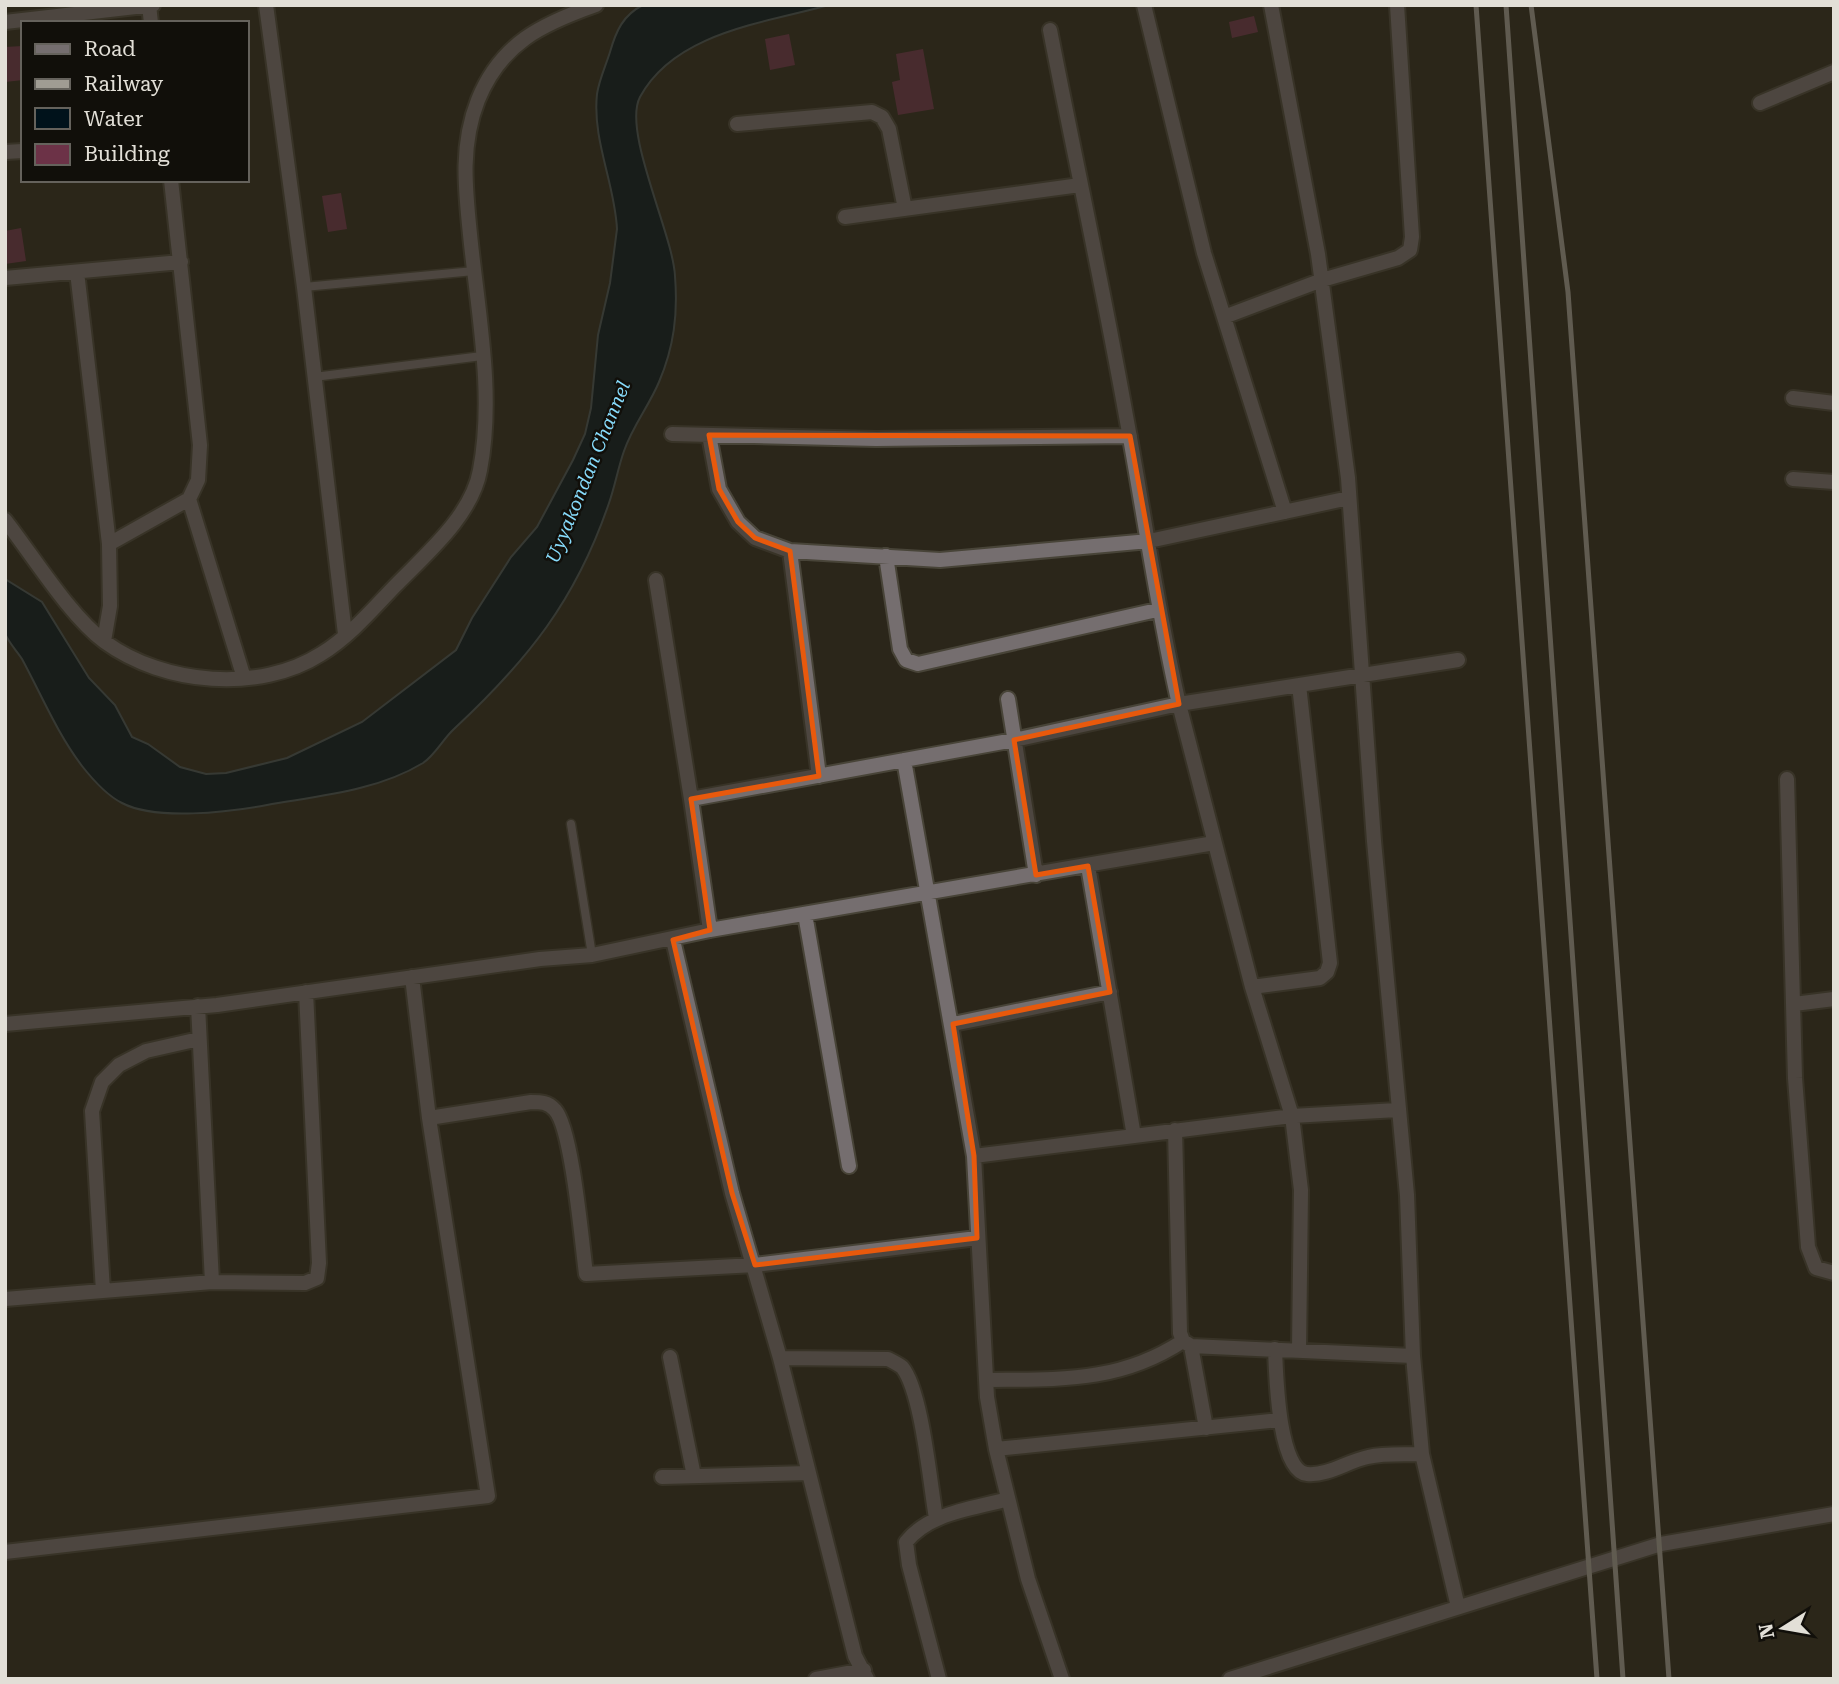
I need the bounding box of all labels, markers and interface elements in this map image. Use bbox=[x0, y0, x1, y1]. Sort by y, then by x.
legend bbox=[21, 21, 248, 182]
text: Road bbox=[84, 37, 136, 61]
text: Railway bbox=[84, 72, 164, 96]
text: Water bbox=[84, 107, 144, 131]
text: Building bbox=[84, 142, 170, 166]
water label: Uyyakondan Channel bbox=[541, 377, 635, 566]
north arrow bbox=[1748, 1593, 1818, 1663]
text: N bbox=[1754, 1621, 1779, 1641]

